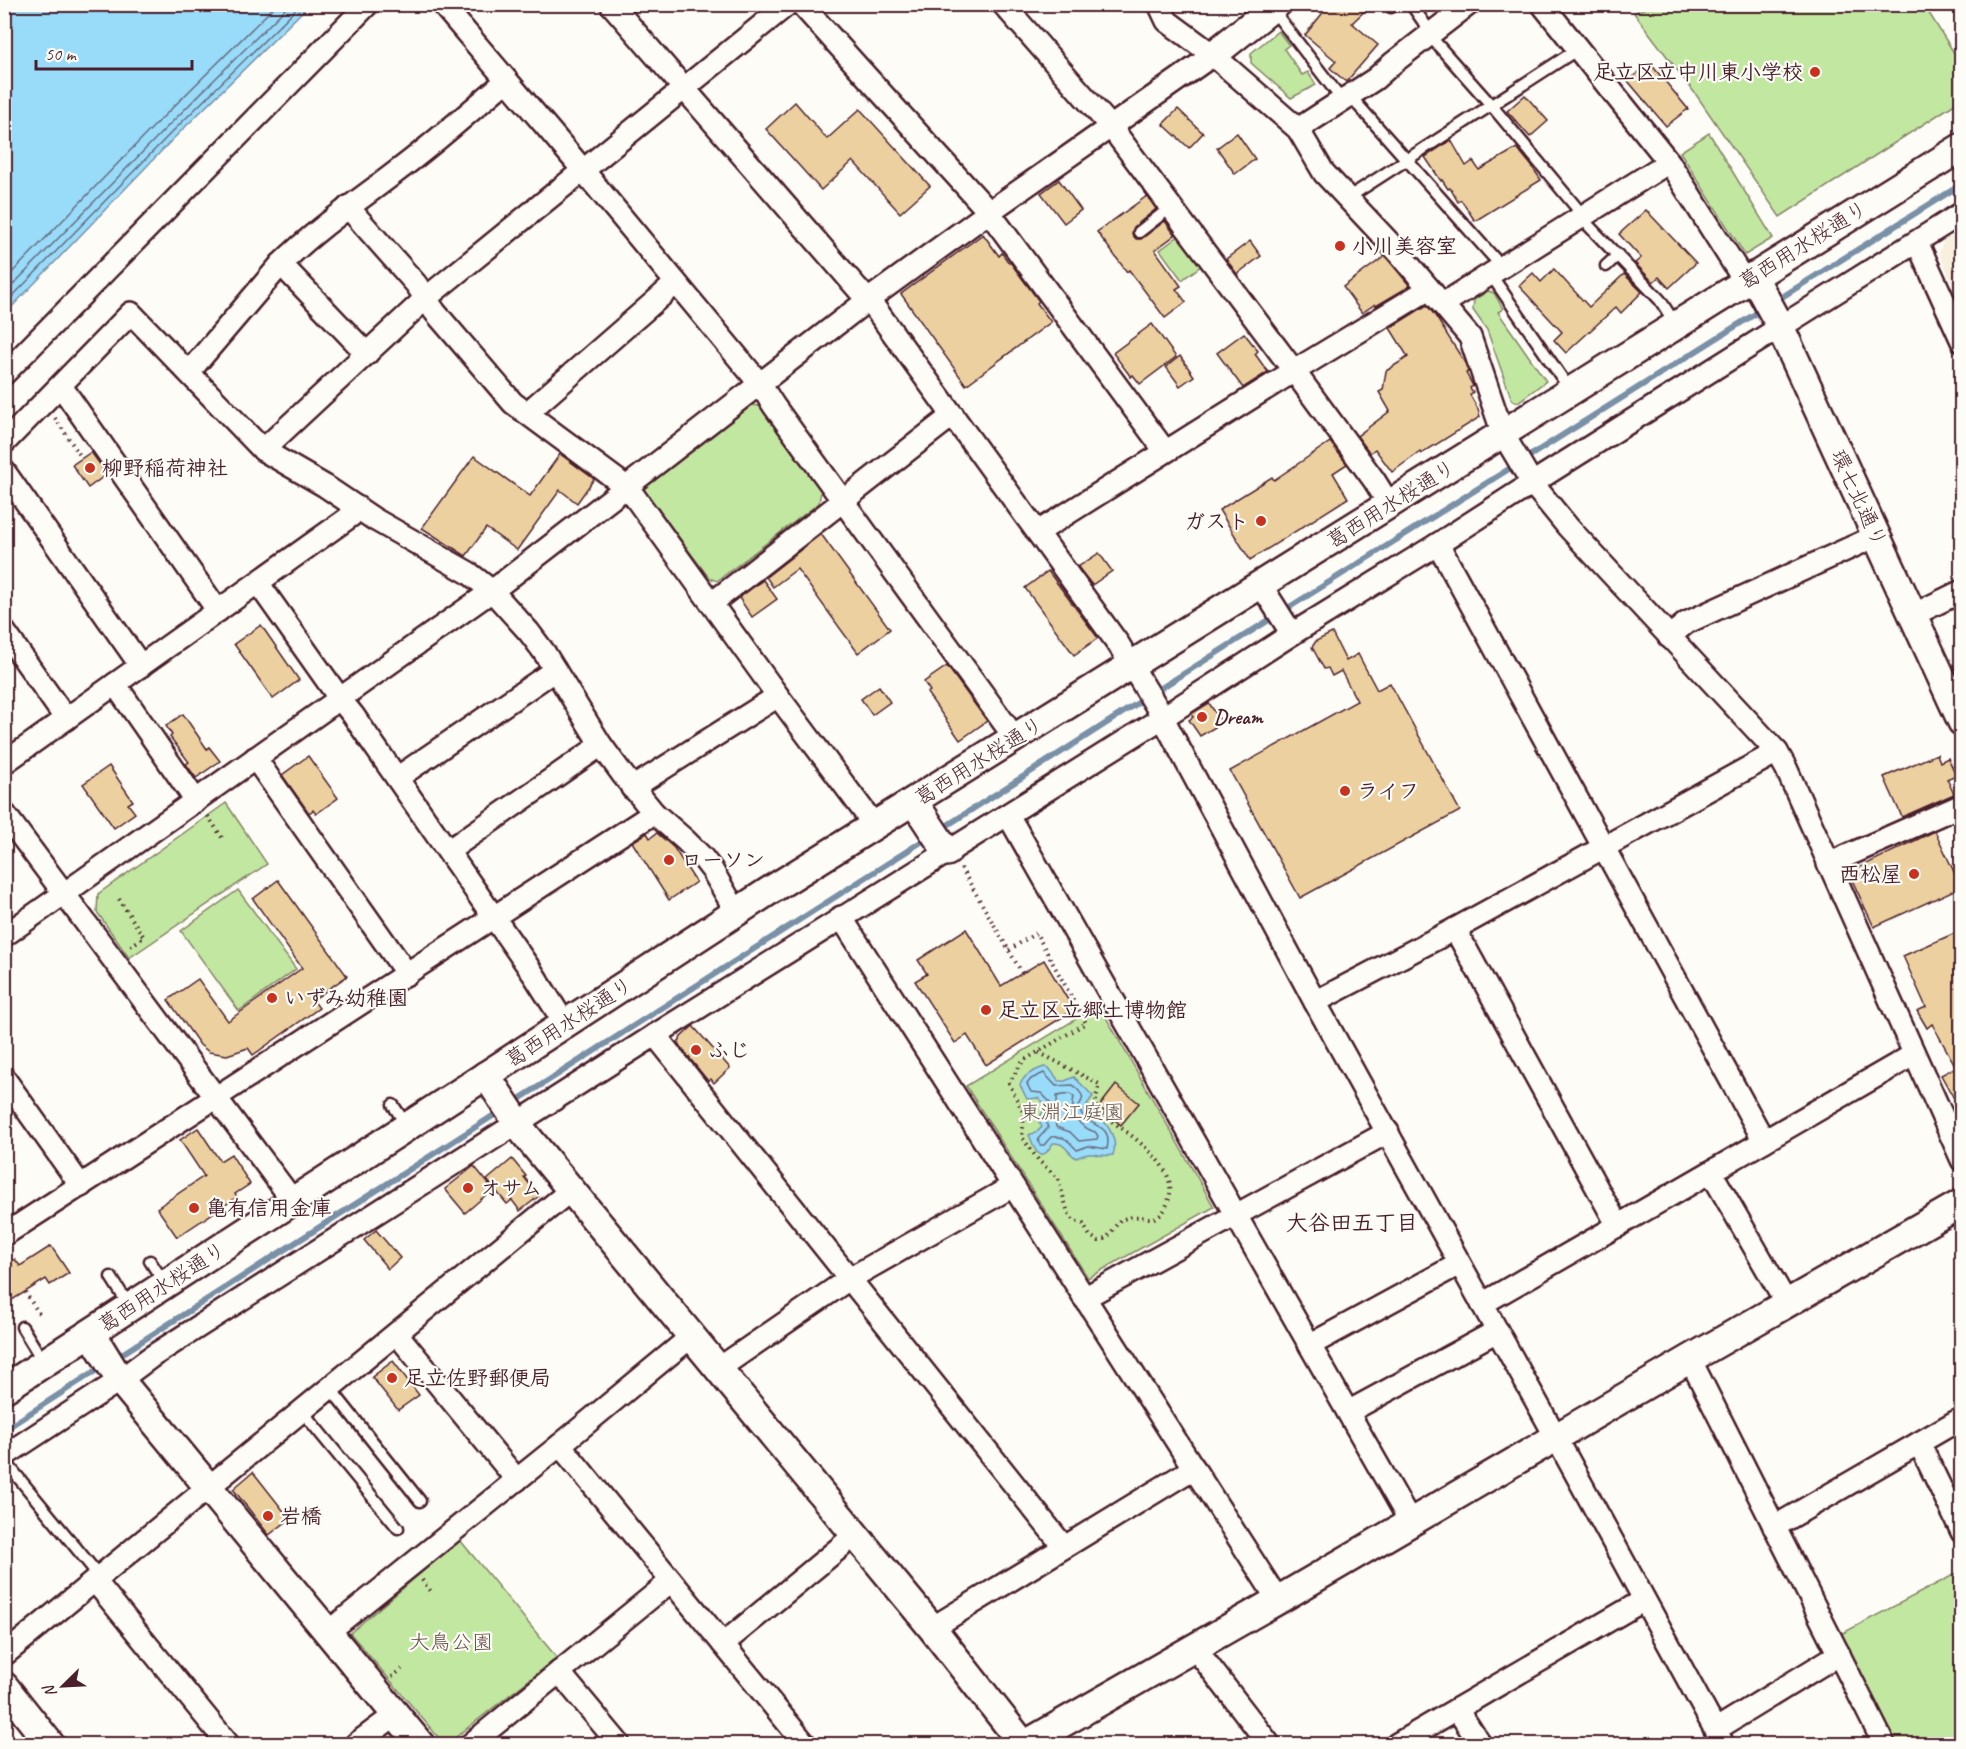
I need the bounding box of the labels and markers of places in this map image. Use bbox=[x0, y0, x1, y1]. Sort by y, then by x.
place label: 足立区立中川東小学校 bbox=[1593, 59, 1803, 85]
marker: 足立区立中川東小学校 bbox=[1808, 65, 1822, 79]
place label: 小川美容室 bbox=[1352, 233, 1457, 259]
marker: 小川美容室 bbox=[1333, 239, 1347, 253]
place label: 柳野稲荷神社 bbox=[102, 455, 228, 481]
marker: 柳野稲荷神社 bbox=[83, 461, 97, 475]
place label: ガスト bbox=[1184, 508, 1249, 534]
marker: ガスト bbox=[1254, 514, 1268, 528]
place label: Dream bbox=[1214, 704, 1264, 730]
marker: Dream bbox=[1195, 710, 1209, 724]
place label: ライフ bbox=[1357, 778, 1420, 804]
marker: ライフ bbox=[1338, 784, 1352, 798]
place label: ローソン bbox=[681, 847, 765, 873]
marker: ローソン bbox=[662, 853, 676, 867]
place label: 西松屋 bbox=[1839, 861, 1902, 887]
marker: 西松屋 bbox=[1907, 867, 1921, 881]
place label: いずみ幼稚園 bbox=[284, 985, 408, 1011]
marker: いずみ幼稚園 bbox=[265, 991, 279, 1005]
place label: 足立区立郷土博物館 bbox=[998, 997, 1187, 1023]
marker: 足立区立郷土博物館 bbox=[979, 1003, 993, 1017]
place label: ふじ bbox=[708, 1037, 750, 1063]
marker: ふじ bbox=[689, 1043, 703, 1057]
place label: オサム bbox=[480, 1175, 542, 1201]
marker: オサム bbox=[461, 1181, 475, 1195]
place label: 亀有信用金庫 bbox=[206, 1195, 332, 1221]
marker: 亀有信用金庫 bbox=[187, 1201, 201, 1215]
place label: 足立佐野郵便局 bbox=[404, 1365, 551, 1391]
marker: 足立佐野郵便局 bbox=[385, 1371, 399, 1385]
place label: 岩橋 bbox=[280, 1503, 322, 1529]
marker: 岩橋 bbox=[261, 1509, 275, 1523]

